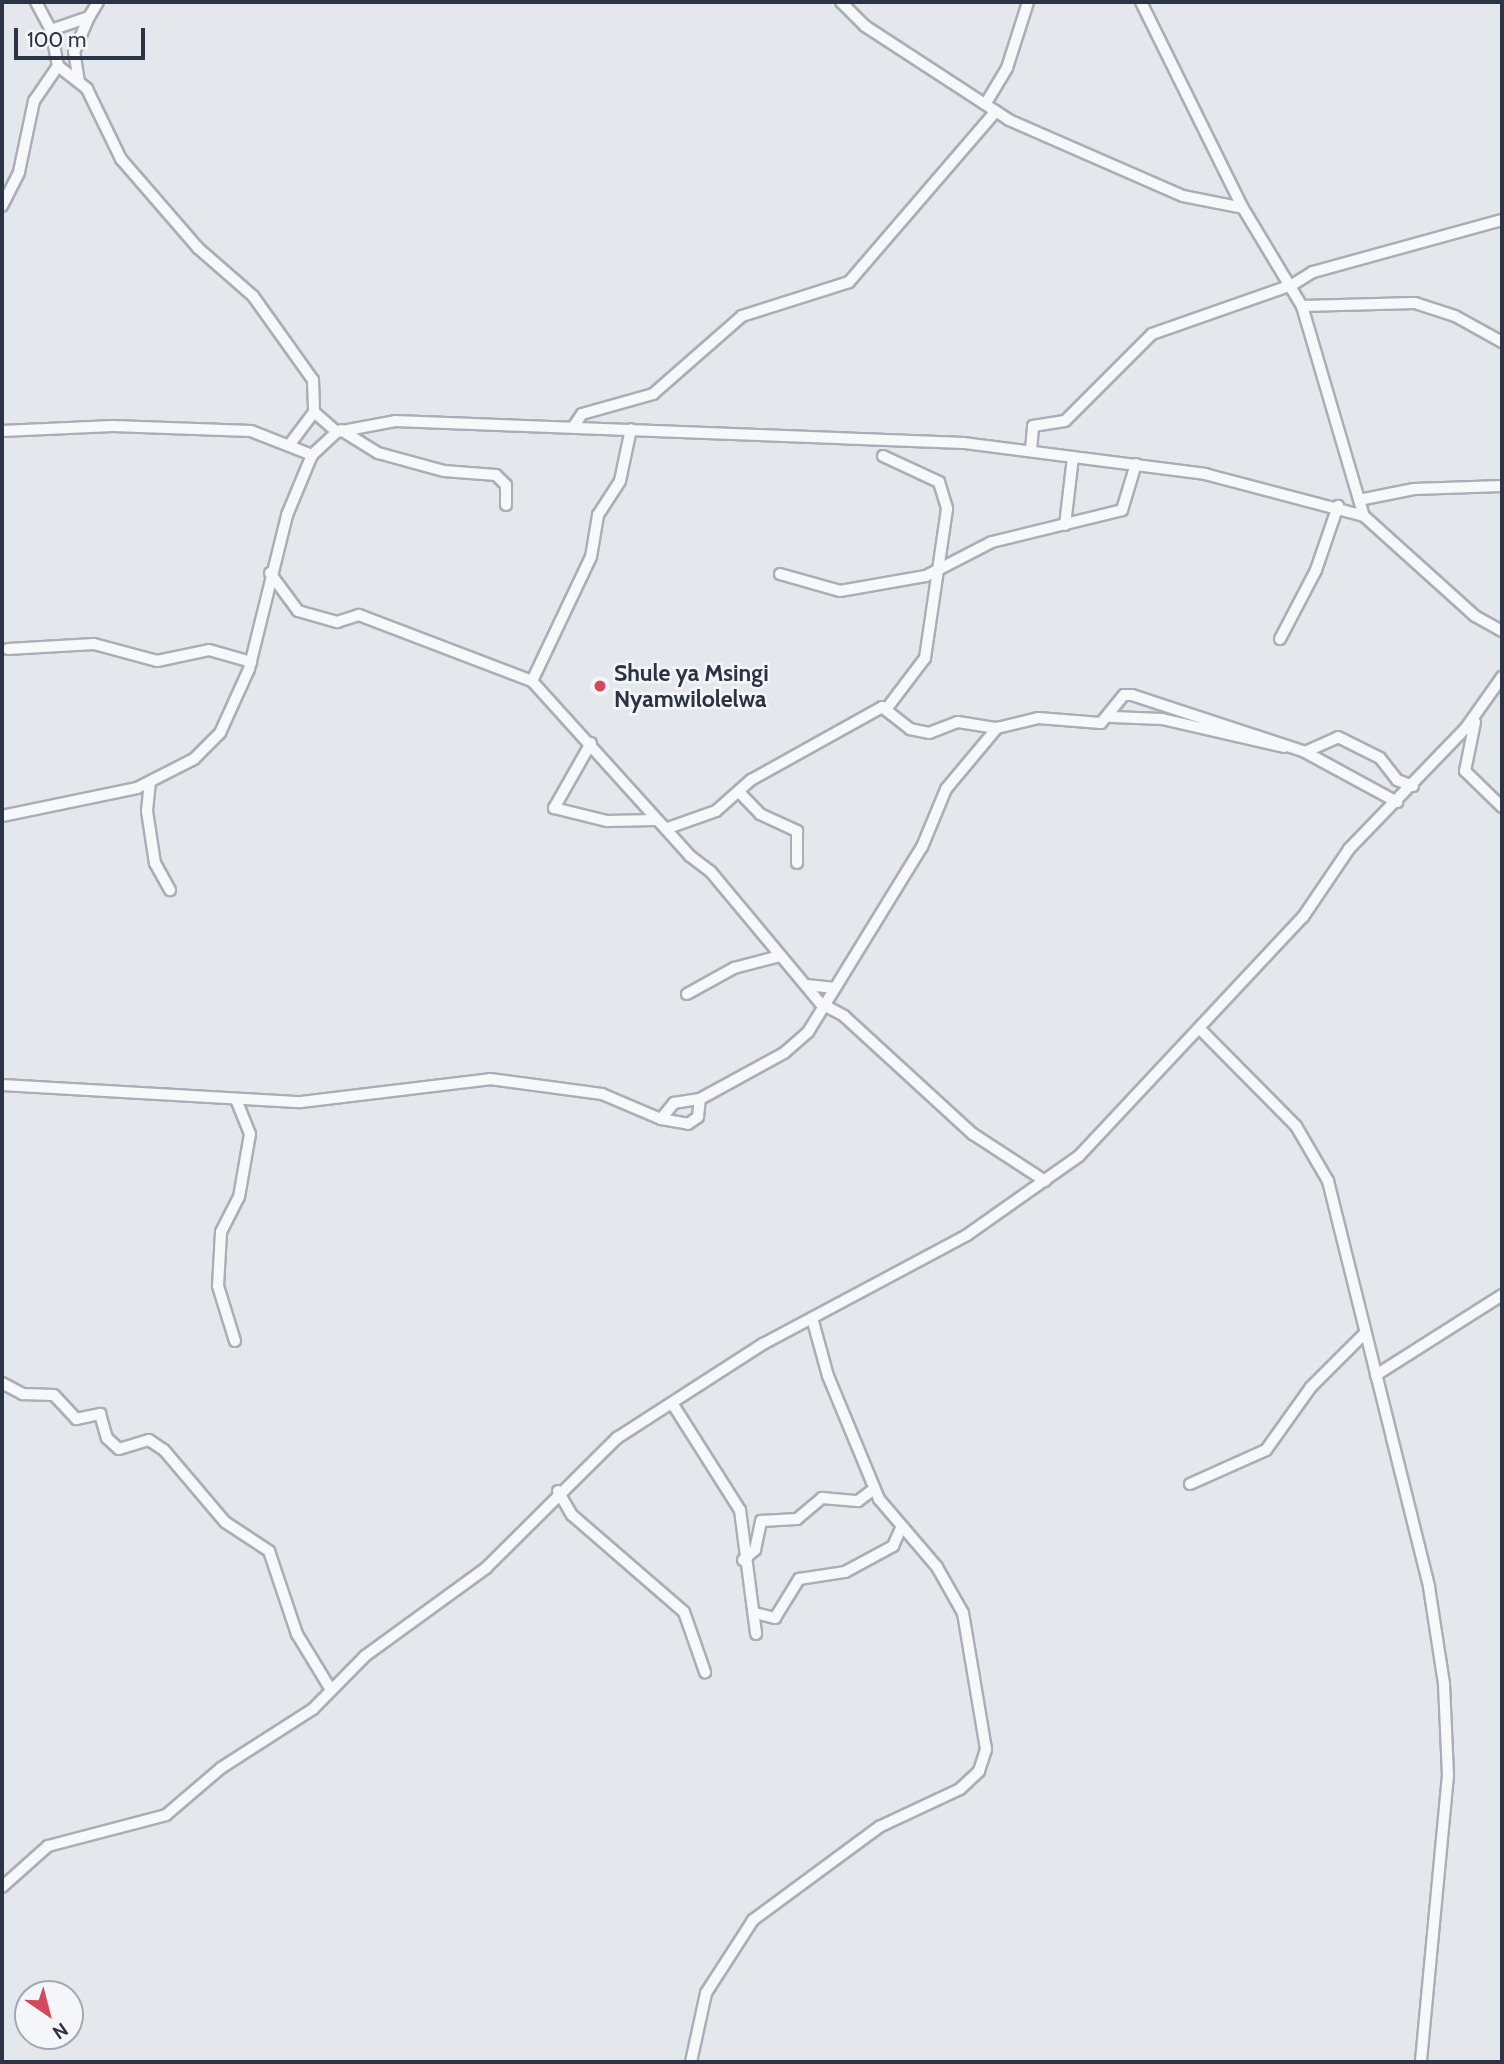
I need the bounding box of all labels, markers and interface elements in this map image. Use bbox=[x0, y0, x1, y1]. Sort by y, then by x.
scale bar bbox=[18, 14, 149, 58]
text: 100 m bbox=[27, 27, 86, 52]
place label: Shule ya Msingi Nyamwilolelwa bbox=[614, 659, 769, 713]
marker: Shule ya Msingi Nyamwilolelwa bbox=[592, 678, 608, 694]
north arrow bbox=[14, 1980, 84, 2050]
text: N bbox=[48, 2018, 72, 2044]

